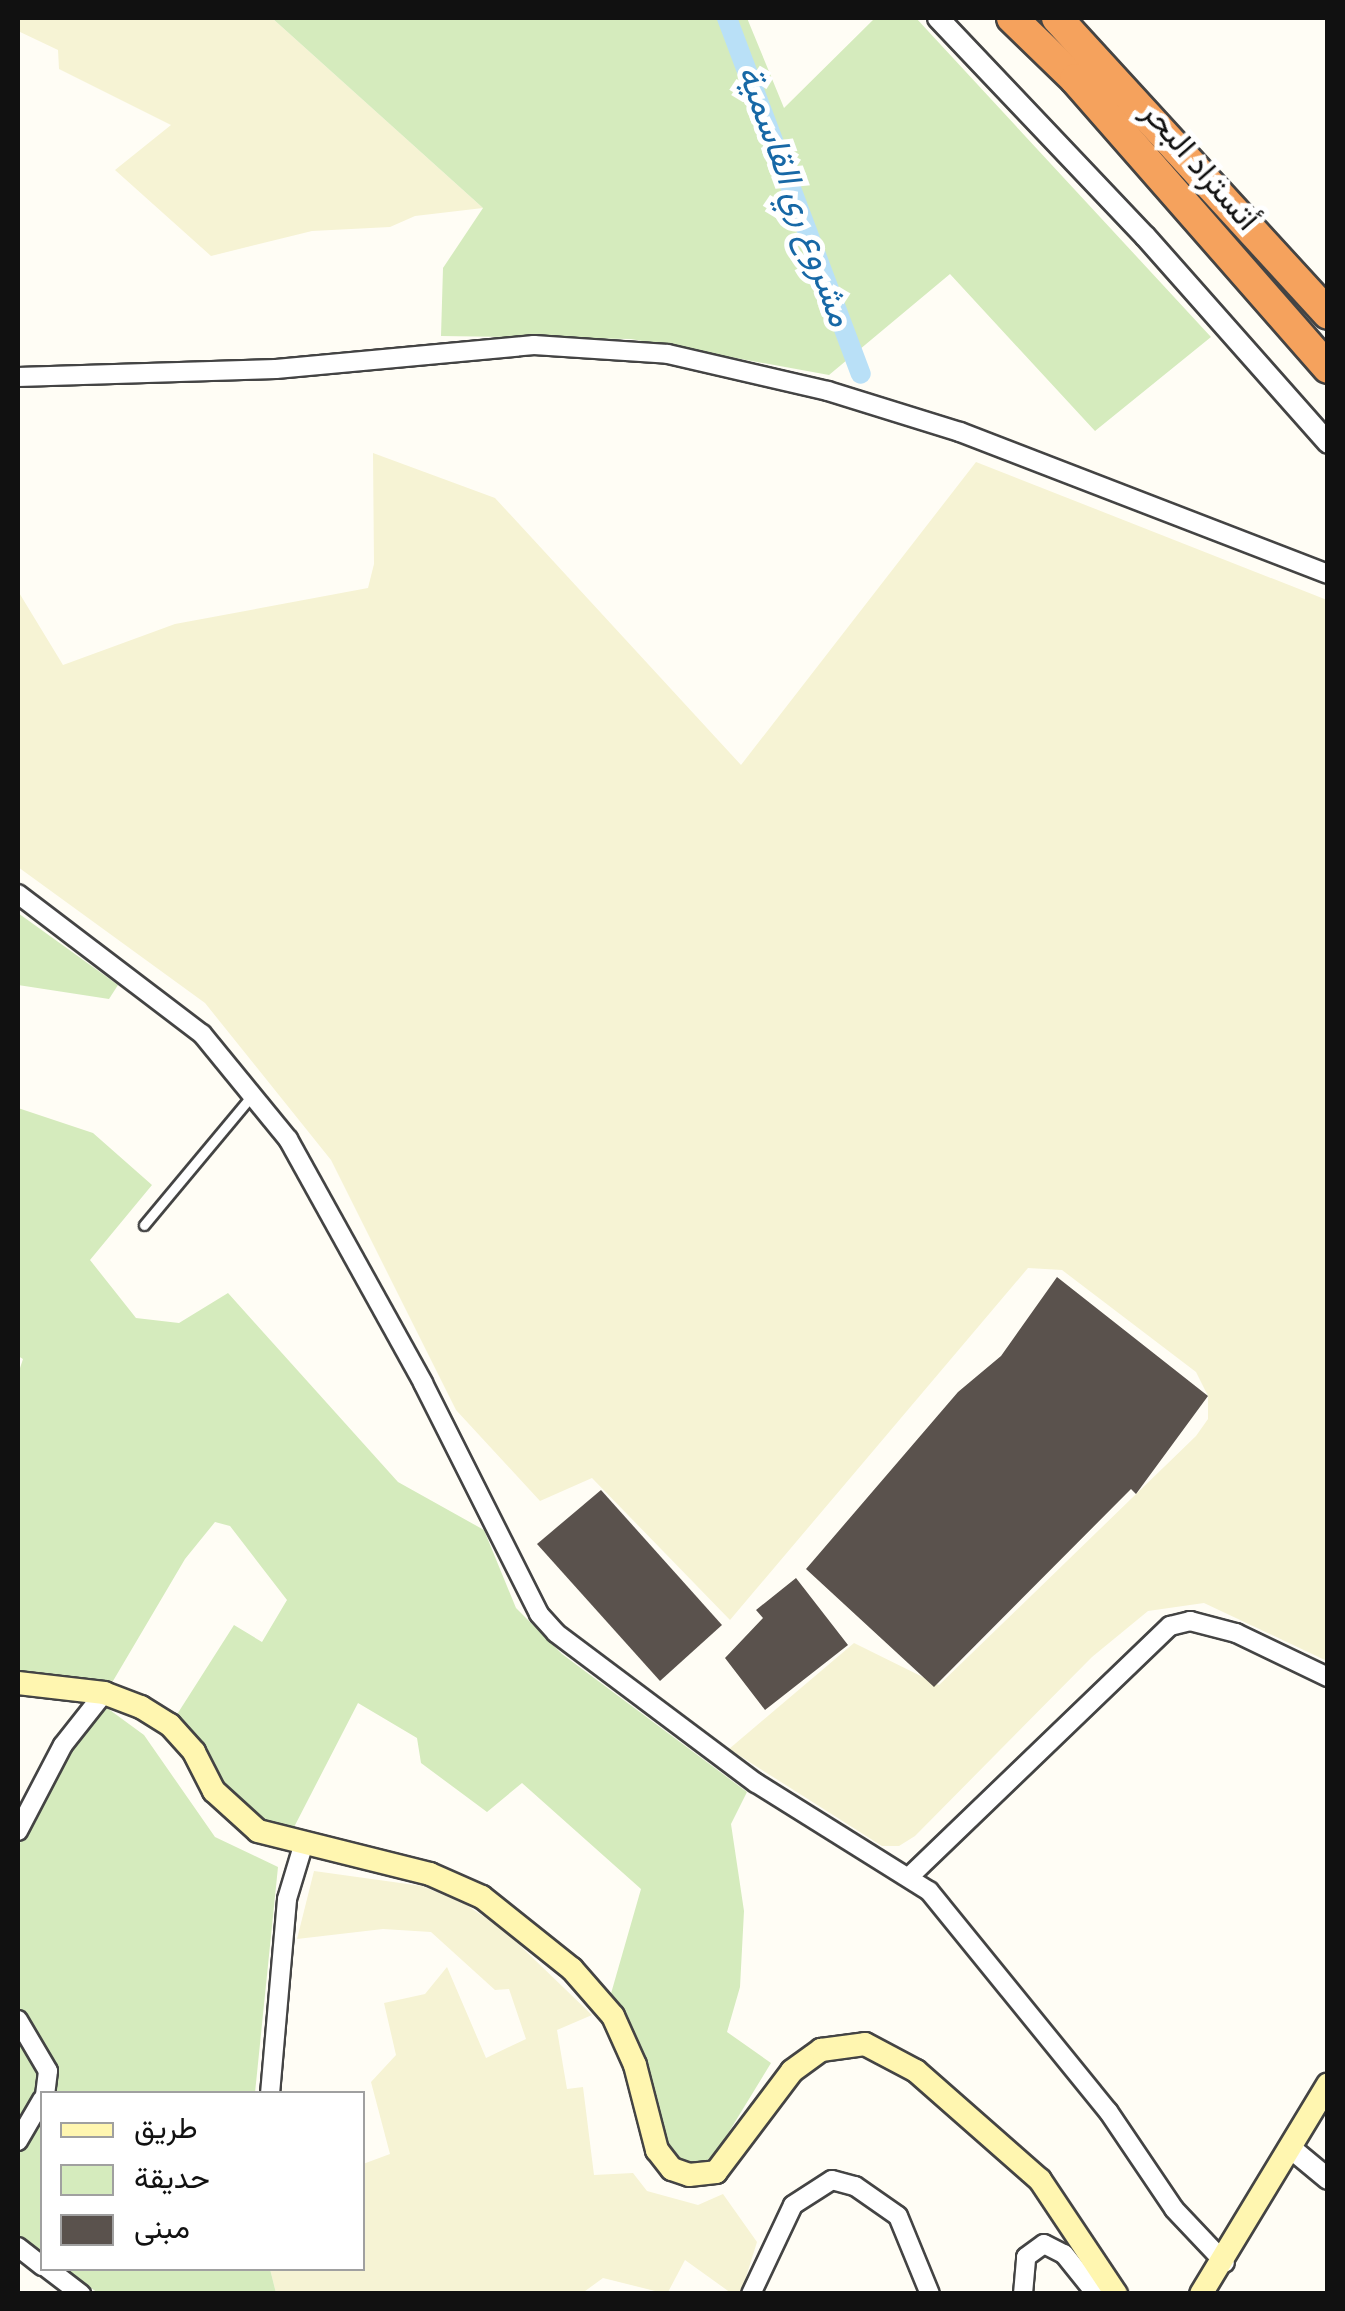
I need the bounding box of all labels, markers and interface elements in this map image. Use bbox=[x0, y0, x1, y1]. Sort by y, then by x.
water label: مشروع ري القاسمية bbox=[727, 60, 861, 332]
street label: أتستراد البحر bbox=[1133, 95, 1265, 239]
legend bbox=[40, 2091, 365, 2271]
text: طريق bbox=[134, 2106, 198, 2152]
text: حديقة bbox=[134, 2156, 210, 2202]
text: مبنى bbox=[134, 2206, 190, 2252]

